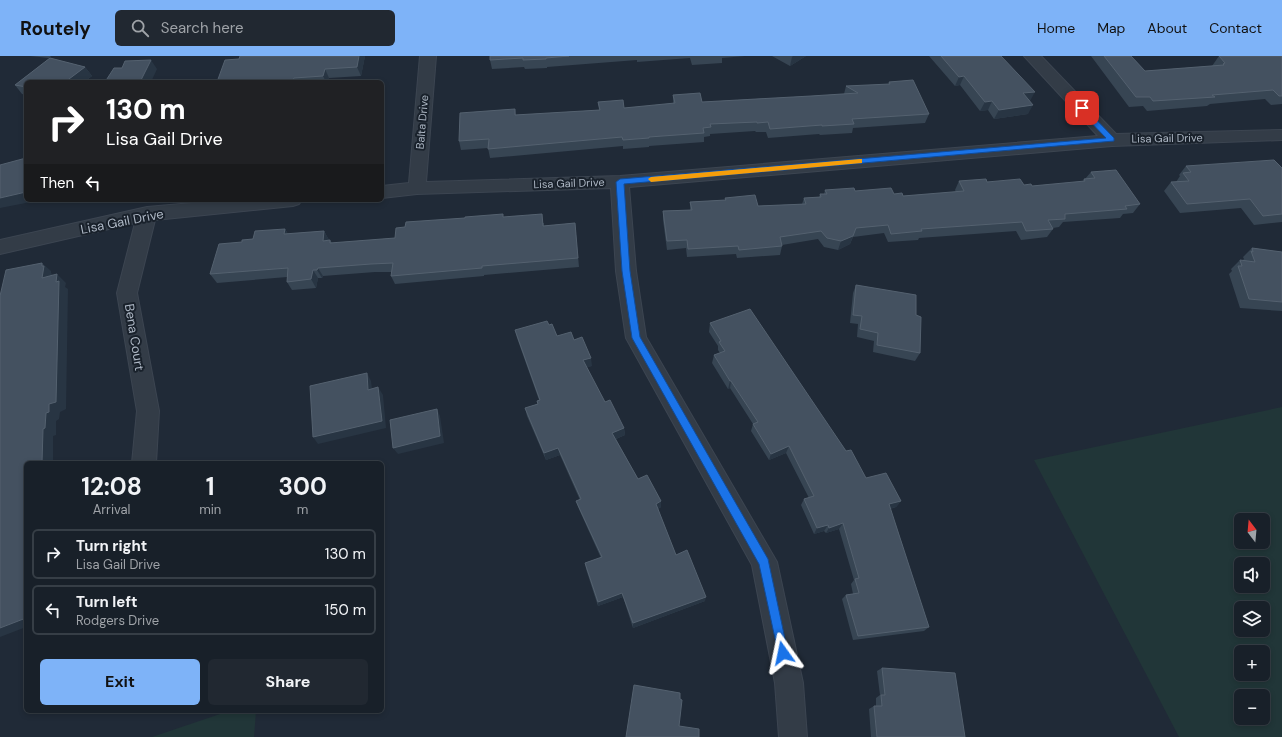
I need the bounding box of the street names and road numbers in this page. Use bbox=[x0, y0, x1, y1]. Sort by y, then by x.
street label: Balta Drive bbox=[413, 94, 431, 150]
street label: Lisa Gail Drive bbox=[1131, 130, 1203, 146]
street label: Lisa Gail Drive bbox=[533, 175, 605, 191]
street label: Lisa Gail Drive bbox=[79, 205, 165, 238]
street label: Bena Court bbox=[121, 302, 148, 372]

